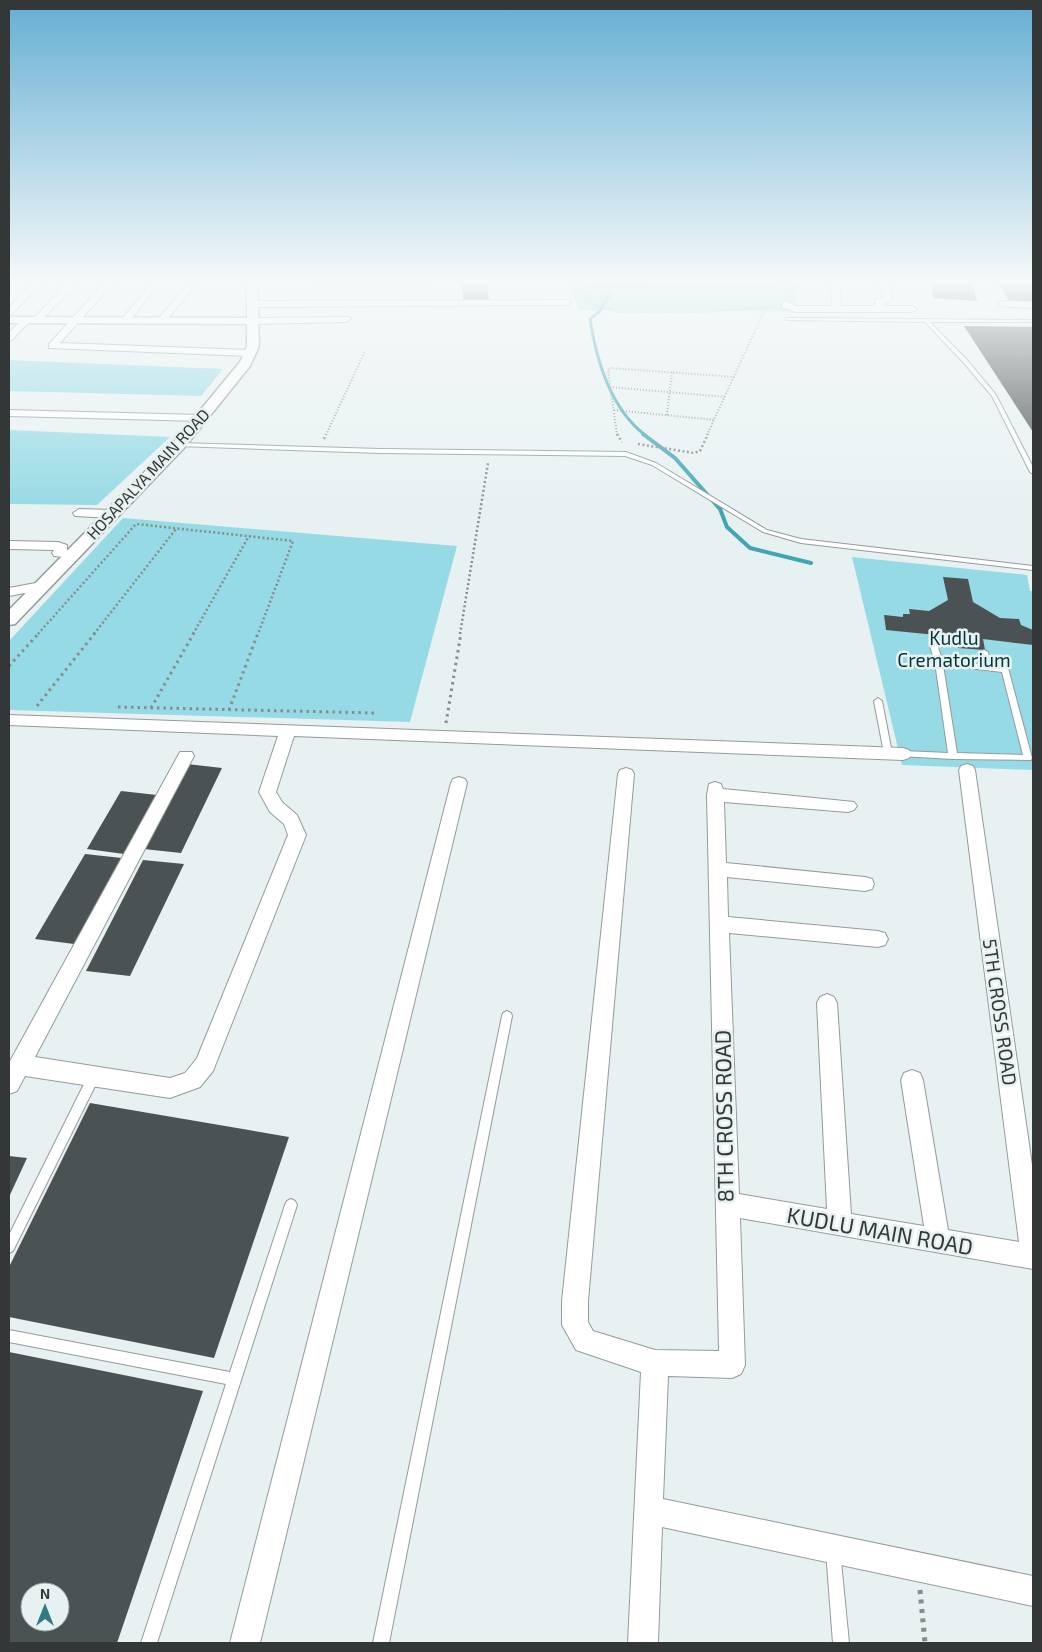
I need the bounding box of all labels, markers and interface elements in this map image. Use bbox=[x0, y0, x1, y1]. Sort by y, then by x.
street label: HOSAPALYA MAIN ROAD bbox=[82, 405, 213, 543]
park label: Kudlu Crematorium bbox=[897, 626, 1011, 671]
street label: 5TH CROSS ROAD bbox=[979, 937, 1022, 1087]
street label: 8TH CROSS ROAD bbox=[708, 1029, 738, 1203]
street label: KUDLU MAIN ROAD bbox=[785, 1201, 975, 1259]
north arrow bbox=[20, 1582, 70, 1632]
text: N bbox=[40, 1585, 50, 1602]

